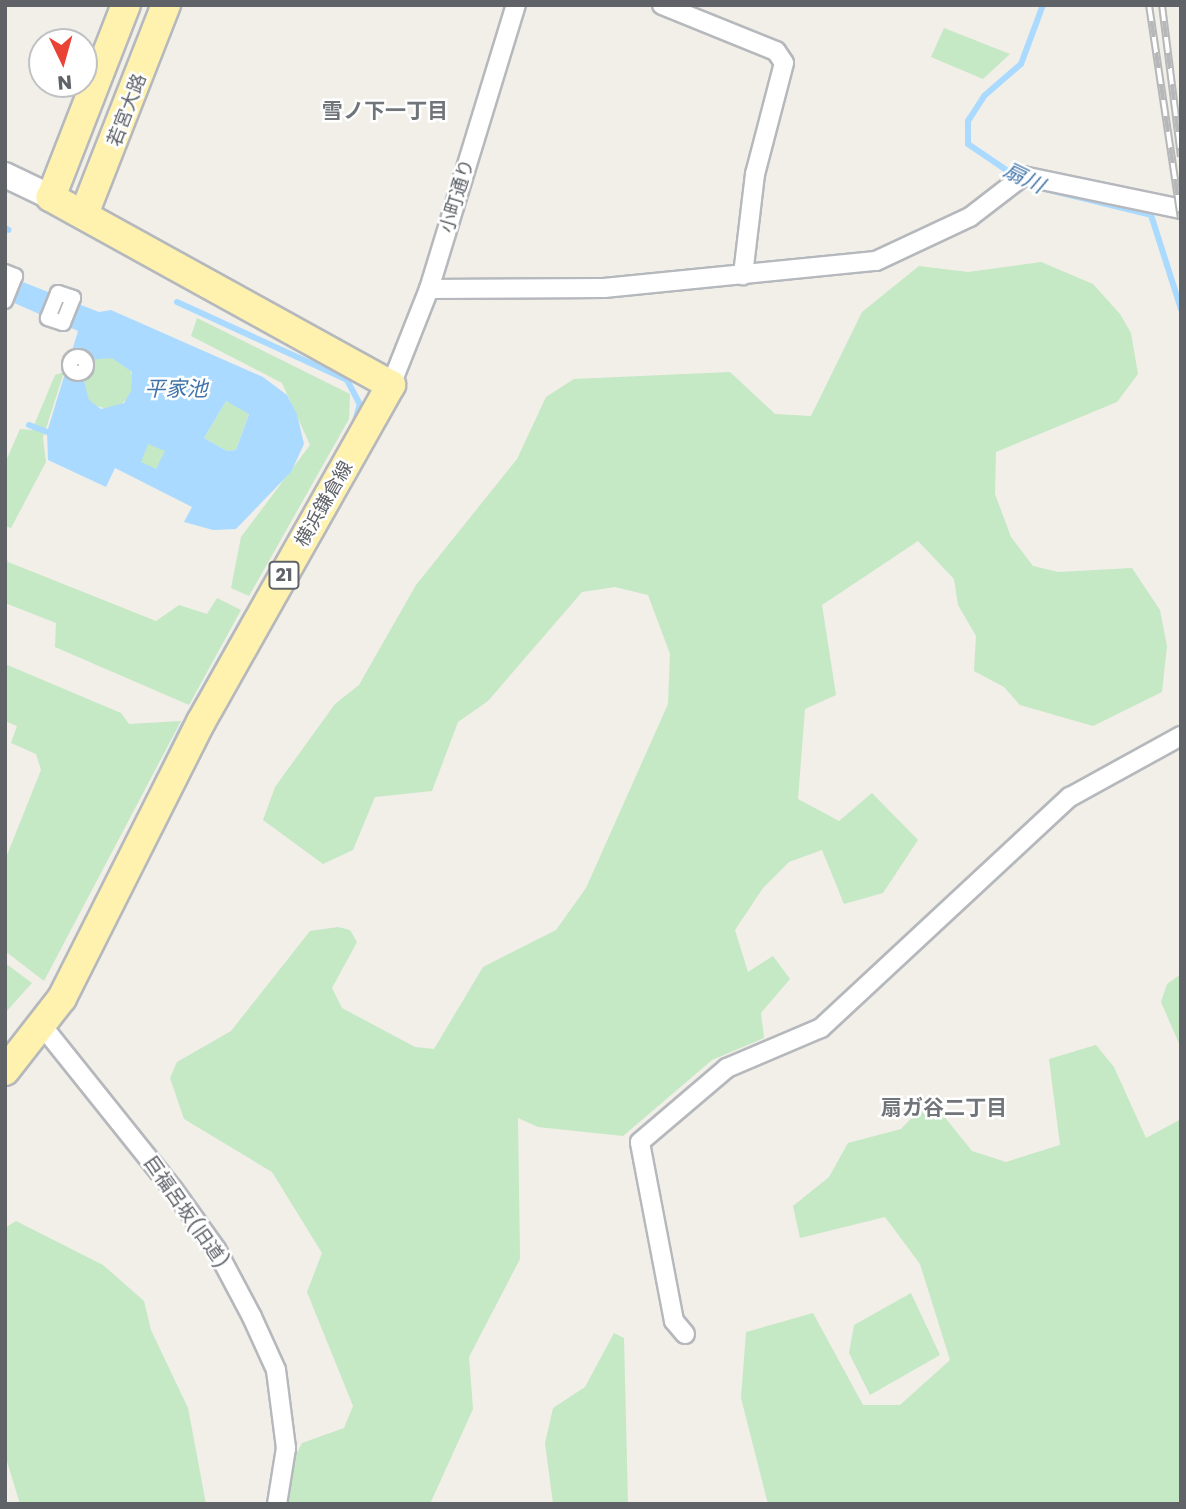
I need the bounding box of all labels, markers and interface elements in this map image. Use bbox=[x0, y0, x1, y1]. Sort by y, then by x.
north arrow bbox=[28, 28, 98, 98]
text: N bbox=[56, 68, 73, 96]
street label: 若宮大路 bbox=[103, 70, 151, 150]
district label: 雪ノ下一丁目 bbox=[322, 98, 448, 124]
street label: 小町通り bbox=[435, 156, 479, 236]
water label: 扇川 bbox=[1000, 157, 1048, 199]
water label: 平家池 bbox=[145, 376, 207, 402]
street label: 横浜鎌倉線 bbox=[290, 457, 358, 551]
road number: 21 bbox=[268, 560, 300, 590]
district label: 扇ガ谷二丁目 bbox=[881, 1095, 1007, 1121]
street label: 巨福呂坂(旧道) bbox=[139, 1152, 233, 1272]

